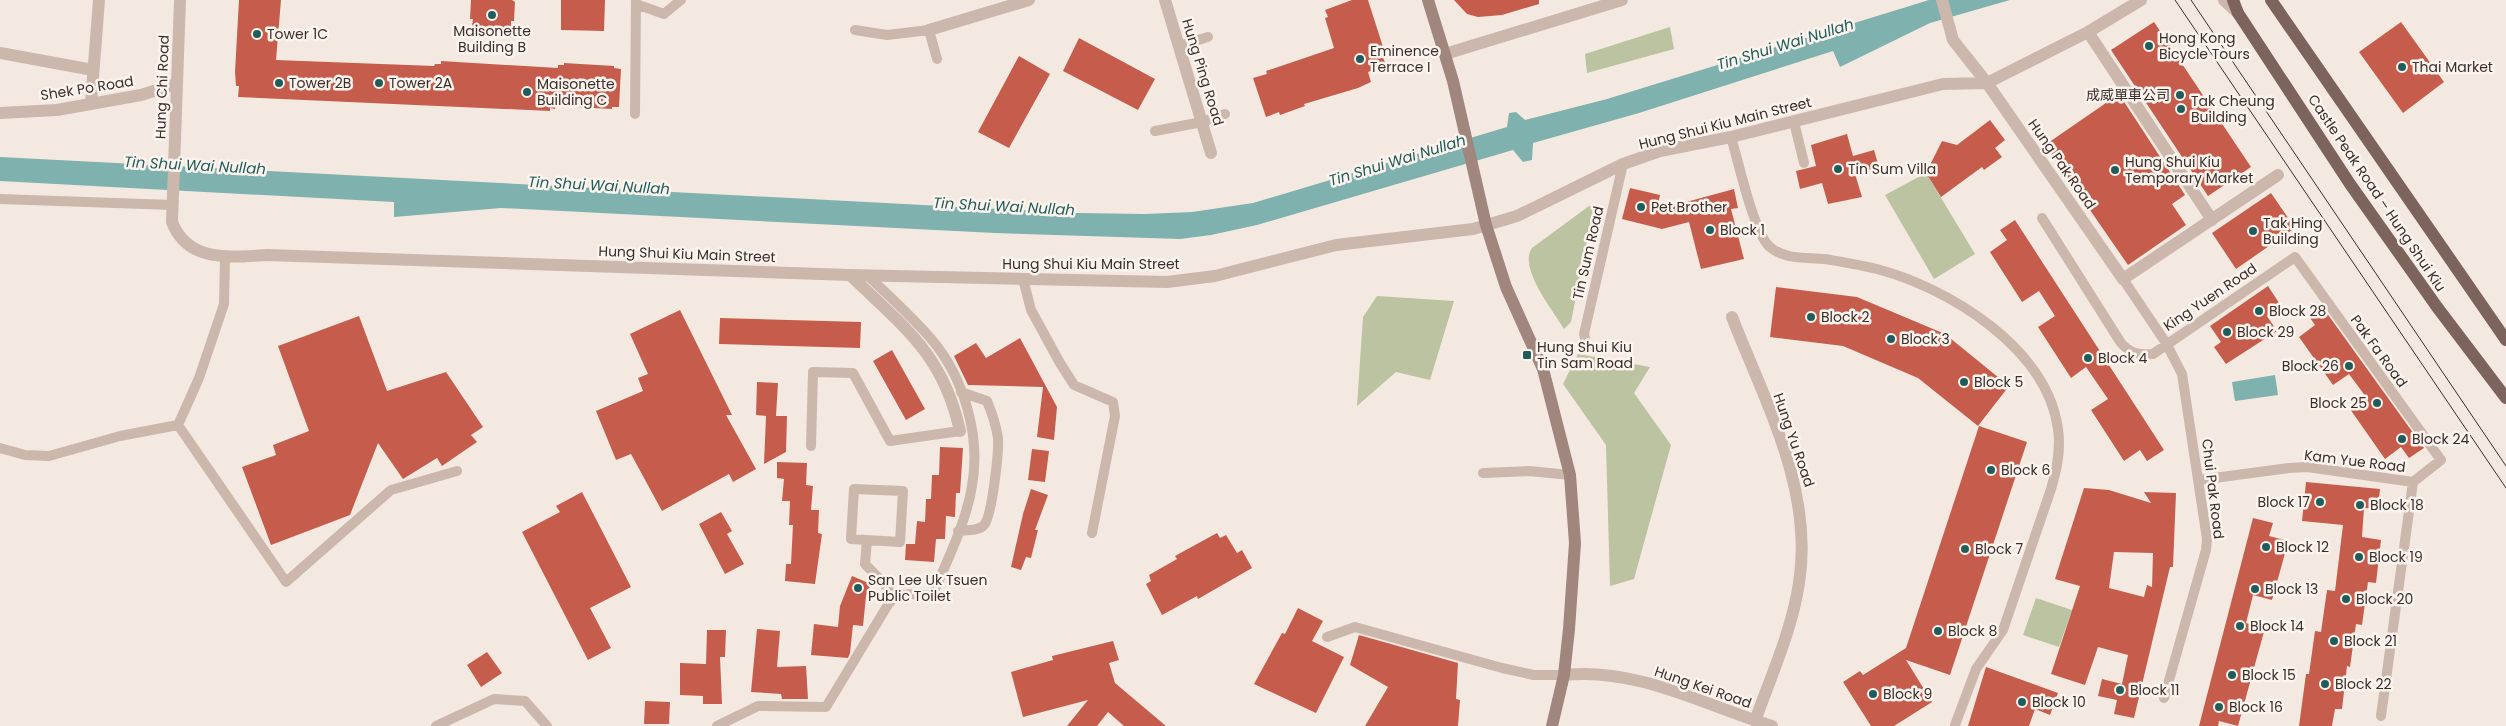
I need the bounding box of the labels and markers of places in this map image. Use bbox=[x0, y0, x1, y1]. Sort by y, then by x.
marker: Maisonette Building B bbox=[486, 9, 498, 21]
place label: Maisonette Building B bbox=[453, 21, 531, 57]
place label: Tower 1C bbox=[267, 24, 328, 44]
marker: Tower 1C bbox=[251, 28, 263, 40]
place label: Hong Kong Bicycle Tours bbox=[2159, 28, 2250, 64]
marker: Hong Kong Bicycle Tours bbox=[2143, 40, 2155, 52]
place label: Eminence Terrace I bbox=[1370, 41, 1439, 77]
marker: Eminence Terrace I bbox=[1354, 53, 1366, 65]
place label: Thai Market bbox=[2412, 57, 2493, 77]
marker: Thai Market bbox=[2396, 61, 2408, 73]
place label: Tower 2B bbox=[289, 73, 351, 93]
place label: Tower 2A bbox=[389, 73, 452, 93]
place label: Maisonette Building C bbox=[537, 74, 615, 110]
marker: Tower 2B bbox=[273, 77, 285, 89]
marker: Tower 2A bbox=[373, 77, 385, 89]
place label: 成威單車公司 bbox=[2086, 85, 2170, 105]
marker: Maisonette Building C bbox=[521, 86, 533, 98]
marker: 成威單車公司 bbox=[2174, 89, 2186, 101]
place label: Tak Cheung Building bbox=[2191, 91, 2275, 127]
marker: Tak Cheung Building bbox=[2175, 103, 2187, 115]
place label: Hung Shui Kiu Temporary Market bbox=[2125, 152, 2253, 188]
place label: Tin Sum Villa bbox=[1848, 159, 1936, 179]
marker: Tin Sum Villa bbox=[1832, 163, 1844, 175]
marker: Hung Shui Kiu Temporary Market bbox=[2109, 164, 2121, 176]
place label: Pet Brother bbox=[1651, 197, 1727, 217]
marker: Pet Brother bbox=[1635, 201, 1647, 213]
place label: Tak Hing Building bbox=[2263, 213, 2323, 249]
place label: Block 1 bbox=[1720, 220, 1765, 240]
marker: Block 1 bbox=[1704, 224, 1716, 236]
marker: Tak Hing Building bbox=[2247, 225, 2259, 237]
place label: Block 28 bbox=[2269, 301, 2326, 321]
marker: Block 28 bbox=[2253, 305, 2265, 317]
place label: Block 2 bbox=[1821, 307, 1869, 327]
marker: Block 2 bbox=[1805, 311, 1817, 323]
place label: Block 29 bbox=[2237, 322, 2294, 342]
marker: Block 29 bbox=[2221, 326, 2233, 338]
place label: Block 3 bbox=[1901, 329, 1950, 349]
marker: Block 3 bbox=[1885, 333, 1897, 345]
place label: Hung Shui Kiu Tin Sam Road bbox=[1537, 337, 1633, 373]
place label: Block 4 bbox=[2098, 348, 2147, 368]
marker: Hung Shui Kiu Tin Sam Road bbox=[1521, 349, 1533, 361]
marker: Block 4 bbox=[2082, 352, 2094, 364]
place label: Block 26 bbox=[2282, 356, 2339, 376]
marker: Block 26 bbox=[2343, 360, 2355, 372]
place label: Block 5 bbox=[1974, 372, 2023, 392]
marker: Block 5 bbox=[1958, 376, 1970, 388]
place label: Block 25 bbox=[2310, 393, 2367, 413]
marker: Block 25 bbox=[2371, 397, 2383, 409]
place label: Block 24 bbox=[2412, 429, 2469, 449]
marker: Block 24 bbox=[2396, 433, 2408, 445]
place label: Block 6 bbox=[2001, 460, 2050, 480]
marker: Block 6 bbox=[1985, 464, 1997, 476]
place label: Block 17 bbox=[2257, 492, 2310, 512]
place label: Block 18 bbox=[2370, 495, 2424, 515]
marker: Block 17 bbox=[2314, 496, 2326, 508]
marker: Block 18 bbox=[2354, 499, 2366, 511]
place label: Block 12 bbox=[2276, 537, 2329, 557]
place label: Block 7 bbox=[1975, 539, 2023, 559]
marker: Block 12 bbox=[2260, 541, 2272, 553]
marker: Block 7 bbox=[1959, 543, 1971, 555]
place label: Block 19 bbox=[2369, 547, 2423, 567]
marker: Block 19 bbox=[2353, 551, 2365, 563]
place label: San Lee Uk Tsuen Public Toilet bbox=[868, 570, 987, 606]
place label: Block 13 bbox=[2265, 579, 2318, 599]
marker: San Lee Uk Tsuen Public Toilet bbox=[852, 582, 864, 594]
marker: Block 13 bbox=[2249, 583, 2261, 595]
place label: Block 20 bbox=[2356, 589, 2413, 609]
marker: Block 20 bbox=[2340, 593, 2352, 605]
place label: Block 14 bbox=[2250, 616, 2304, 636]
marker: Block 14 bbox=[2234, 620, 2246, 632]
place label: Block 8 bbox=[1948, 621, 1997, 641]
marker: Block 8 bbox=[1932, 625, 1944, 637]
place label: Block 21 bbox=[2344, 631, 2397, 651]
marker: Block 21 bbox=[2328, 635, 2340, 647]
place label: Block 15 bbox=[2242, 665, 2296, 685]
marker: Block 15 bbox=[2226, 669, 2238, 681]
place label: Block 22 bbox=[2335, 674, 2392, 694]
marker: Block 22 bbox=[2319, 678, 2331, 690]
place label: Block 11 bbox=[2130, 680, 2179, 700]
place label: Block 9 bbox=[1883, 684, 1932, 704]
marker: Block 11 bbox=[2114, 684, 2126, 696]
marker: Block 9 bbox=[1867, 688, 1879, 700]
place label: Block 10 bbox=[2032, 692, 2086, 712]
marker: Block 10 bbox=[2016, 696, 2028, 708]
place label: Block 16 bbox=[2229, 697, 2283, 717]
marker: Block 16 bbox=[2213, 701, 2225, 713]

